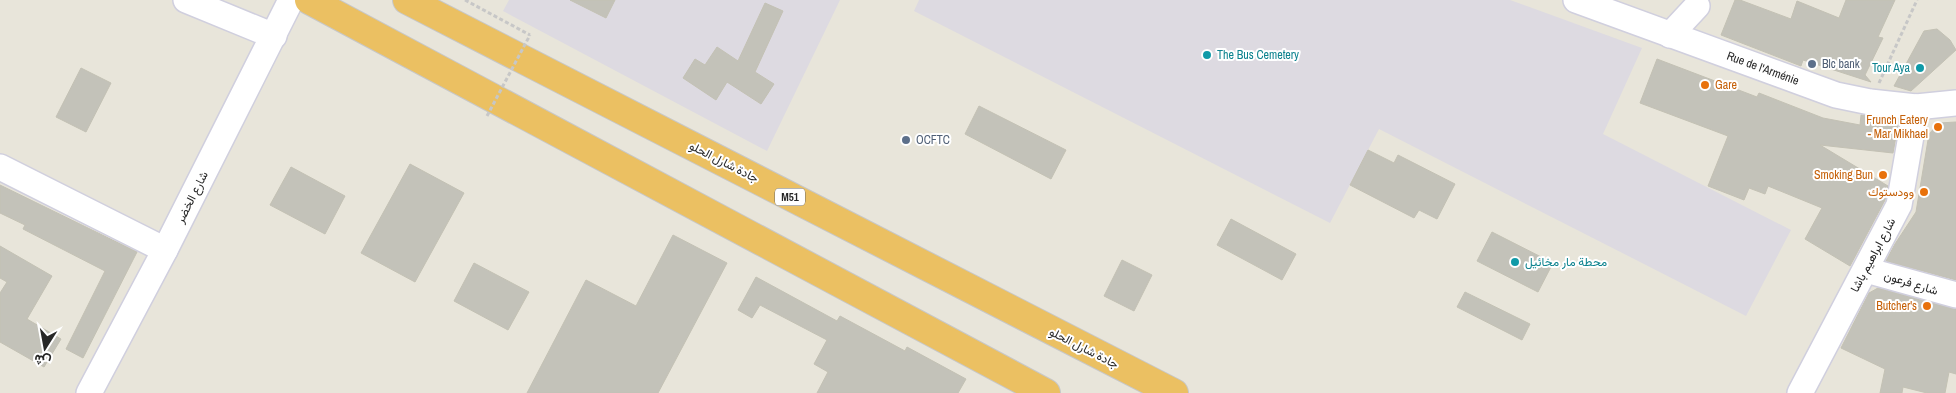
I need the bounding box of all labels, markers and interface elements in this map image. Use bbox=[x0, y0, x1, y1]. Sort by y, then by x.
place label: The Bus Cemetery bbox=[1217, 47, 1299, 63]
street label: Rue de l'Arménie bbox=[1725, 48, 1801, 89]
marker: The Bus Cemetery bbox=[1201, 49, 1213, 61]
place label: Blc bank bbox=[1822, 56, 1860, 72]
marker: Blc bank bbox=[1806, 58, 1818, 70]
place label: Tour Aya bbox=[1872, 60, 1911, 76]
marker: Tour Aya bbox=[1914, 62, 1926, 74]
place label: Gare bbox=[1715, 77, 1737, 93]
marker: Gare bbox=[1699, 79, 1711, 91]
place label: Frunch Eatery - Mar Mikhael bbox=[1866, 112, 1928, 142]
marker: Frunch Eatery - Mar Mikhael bbox=[1932, 121, 1944, 133]
place label: OCFTC bbox=[916, 132, 950, 148]
marker: OCFTC bbox=[900, 134, 912, 146]
street label: جادة شارل الحلو bbox=[687, 138, 761, 186]
place label: Smoking Bun bbox=[1814, 167, 1873, 183]
street label: شارع الخضر bbox=[172, 168, 213, 227]
marker: Smoking Bun bbox=[1877, 169, 1889, 181]
place label: وودستوك bbox=[1868, 184, 1914, 200]
marker: وودستوك bbox=[1918, 186, 1930, 198]
road number: M51 bbox=[775, 188, 805, 206]
street label: شارع ابراهيم باشا bbox=[1847, 215, 1900, 295]
place label: محطة مار مخائيل bbox=[1525, 254, 1607, 270]
marker: محطة مار مخائيل bbox=[1509, 256, 1521, 268]
street label: شارع فرعون bbox=[1882, 267, 1940, 300]
place label: Butcher's bbox=[1876, 298, 1917, 314]
marker: Butcher's bbox=[1921, 300, 1933, 312]
north arrow bbox=[20, 323, 70, 373]
street label: جادة شارل الحلو bbox=[1047, 324, 1121, 372]
text: ش bbox=[32, 350, 52, 371]

